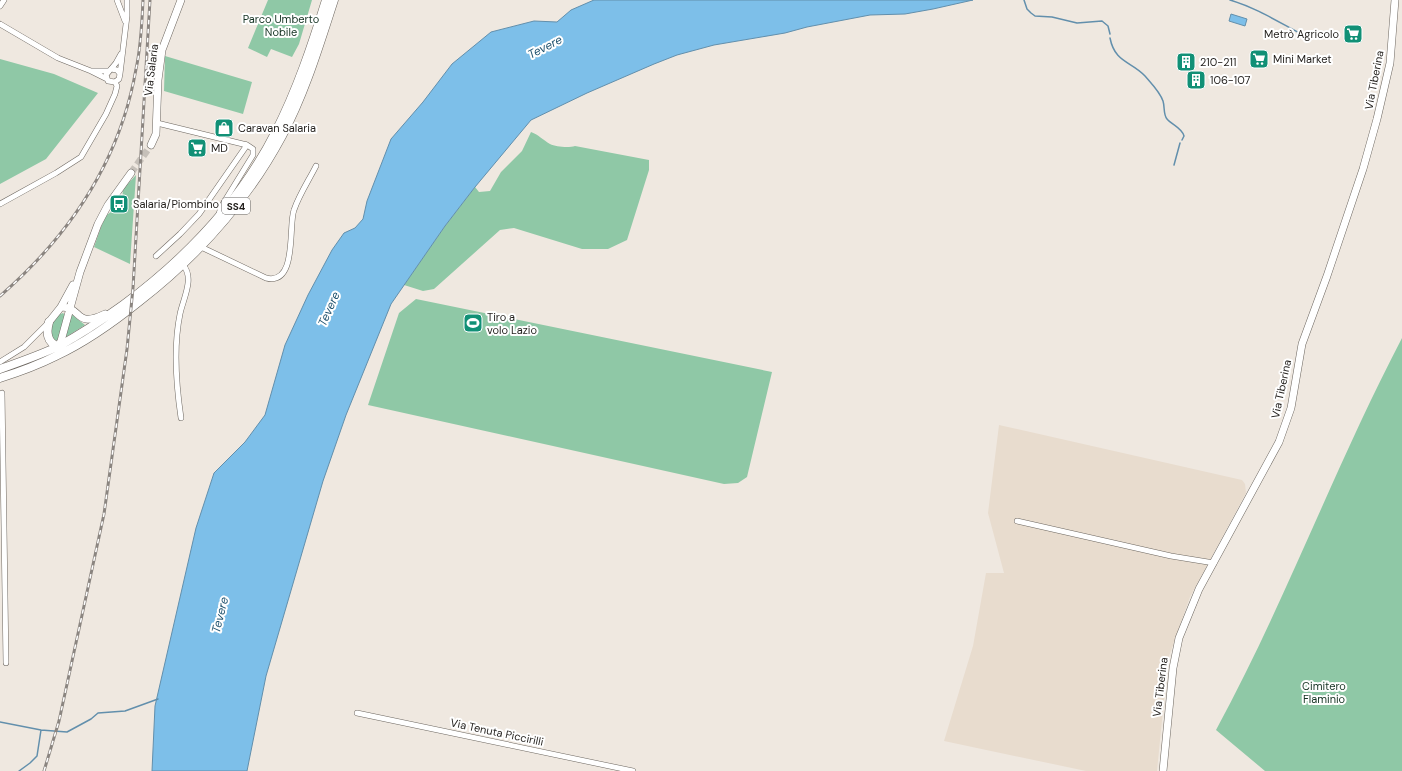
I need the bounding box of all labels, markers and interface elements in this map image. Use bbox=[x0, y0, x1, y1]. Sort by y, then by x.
park label: Parco Umberto Nobile bbox=[243, 12, 319, 39]
supermarket icon: Metrò Agricolo bbox=[1342, 23, 1364, 45]
place label: Metrò Agricolo bbox=[1264, 27, 1339, 41]
water label: Tevere bbox=[525, 31, 565, 62]
street label: Via Salaria bbox=[141, 43, 161, 97]
supermarket icon: Mini Market bbox=[1248, 48, 1270, 70]
street label: Via Tiberina bbox=[1361, 49, 1387, 111]
building icon: 210-211 bbox=[1175, 51, 1197, 73]
place label: Mini Market bbox=[1273, 52, 1332, 66]
place label: 210-211 bbox=[1200, 55, 1236, 69]
building icon: 106-107 bbox=[1185, 69, 1207, 91]
place label: 106-107 bbox=[1210, 73, 1251, 87]
shop icon: Caravan Salaria bbox=[213, 117, 235, 139]
place label: Caravan Salaria bbox=[238, 121, 316, 135]
supermarket icon: MD bbox=[186, 137, 208, 159]
place label: MD bbox=[211, 141, 228, 155]
bus stop icon: Salaria/Piombino bbox=[108, 193, 130, 215]
place label: Salaria/Piombino bbox=[133, 197, 219, 211]
road number: SS4 bbox=[222, 198, 250, 214]
water label: Tevere bbox=[314, 289, 344, 329]
place label: Tiro a volo Lazio bbox=[487, 310, 537, 337]
sports icon: Tiro a volo Lazio bbox=[462, 312, 484, 334]
street label: Via Tiberina bbox=[1268, 358, 1294, 420]
water label: Tevere bbox=[208, 595, 232, 635]
street label: Via Tiberina bbox=[1149, 656, 1171, 718]
park label: Cimitero Flaminio bbox=[1302, 679, 1346, 706]
street label: Via Tenuta Piccirilli bbox=[449, 715, 545, 749]

